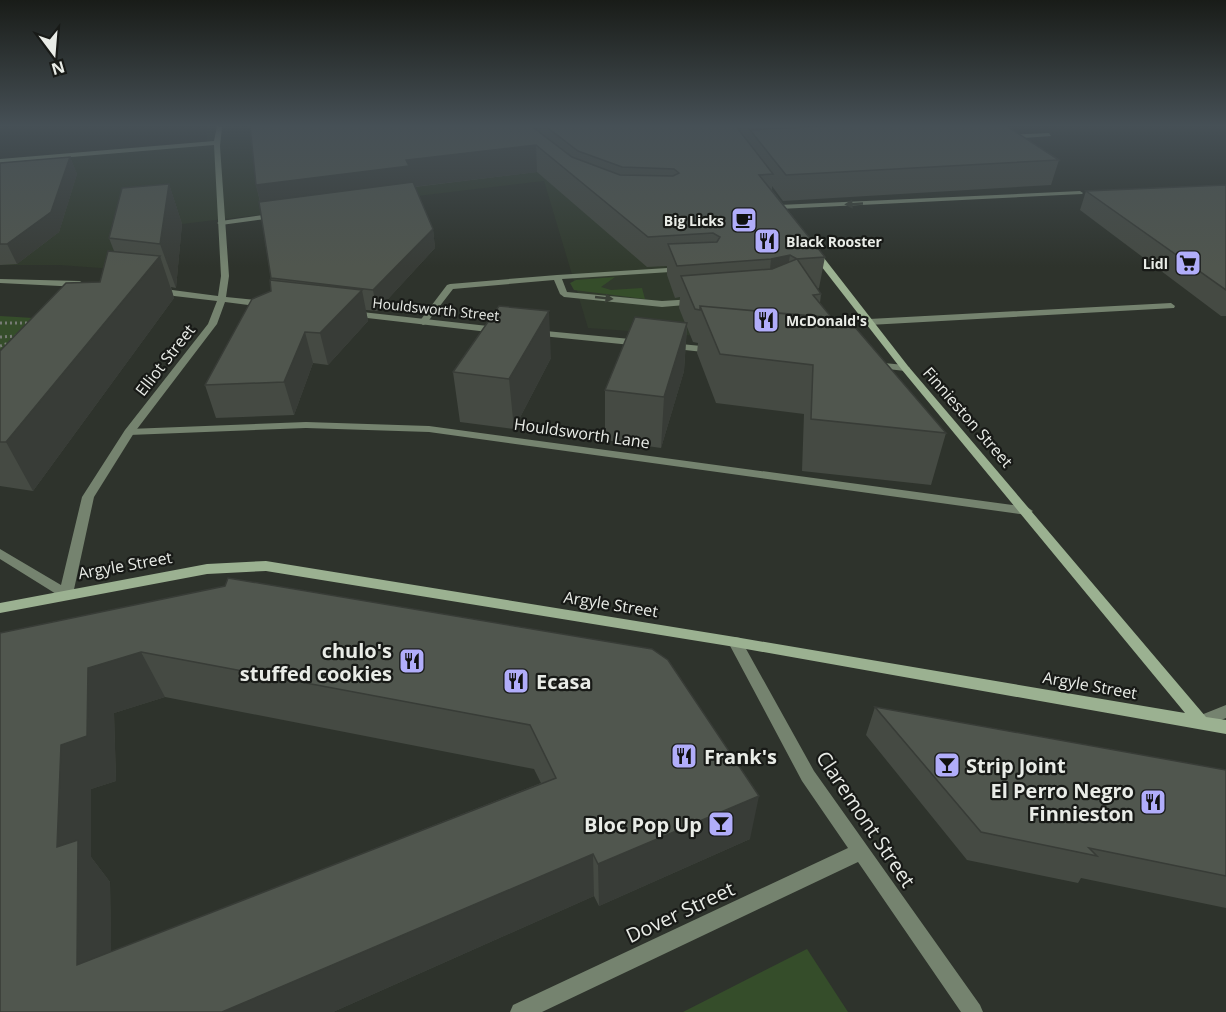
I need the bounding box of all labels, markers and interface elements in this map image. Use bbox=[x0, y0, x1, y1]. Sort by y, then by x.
north arrow bbox=[24, 24, 84, 84]
text: N bbox=[49, 56, 67, 81]
one-way arrow bbox=[845, 199, 864, 208]
cafe icon: Big Licks bbox=[729, 205, 759, 235]
place label: Big Licks bbox=[664, 211, 724, 230]
restaurant icon: Black Rooster bbox=[752, 226, 782, 256]
place label: Black Rooster bbox=[786, 232, 883, 251]
supermarket icon: Lidl bbox=[1173, 248, 1203, 278]
place label: Lidl bbox=[1143, 254, 1168, 273]
street label: Houldsworth Street bbox=[372, 293, 500, 325]
one-way arrow bbox=[594, 293, 613, 303]
restaurant icon: McDonald's bbox=[751, 305, 781, 335]
place label: McDonald's bbox=[786, 311, 867, 330]
street label: Elliot Street bbox=[130, 319, 200, 400]
street label: Finnieston Street bbox=[918, 362, 1018, 472]
street label: Houldsworth Lane bbox=[513, 413, 651, 453]
street label: Argyle Street bbox=[76, 546, 174, 584]
street label: Argyle Street bbox=[562, 586, 660, 622]
place label: chulo's stuffed cookies bbox=[240, 637, 392, 687]
restaurant icon: chulo's stuffed cookies bbox=[397, 646, 427, 676]
restaurant icon: Ecasa bbox=[501, 666, 531, 696]
street label: Argyle Street bbox=[1041, 666, 1139, 704]
place label: Ecasa bbox=[536, 668, 592, 695]
restaurant icon: Frank's bbox=[669, 741, 699, 771]
place label: Frank's bbox=[704, 743, 777, 770]
street label: Claremont Street bbox=[810, 745, 922, 893]
bar icon: Strip Joint bbox=[932, 750, 962, 780]
place label: Strip Joint bbox=[966, 752, 1066, 779]
place label: El Perro Negro Finnieston bbox=[991, 777, 1134, 827]
restaurant icon: El Perro Negro Finnieston bbox=[1138, 787, 1168, 817]
bar icon: Bloc Pop Up bbox=[706, 809, 736, 839]
place label: Bloc Pop Up bbox=[584, 811, 702, 838]
street label: Dover Street bbox=[621, 875, 739, 949]

